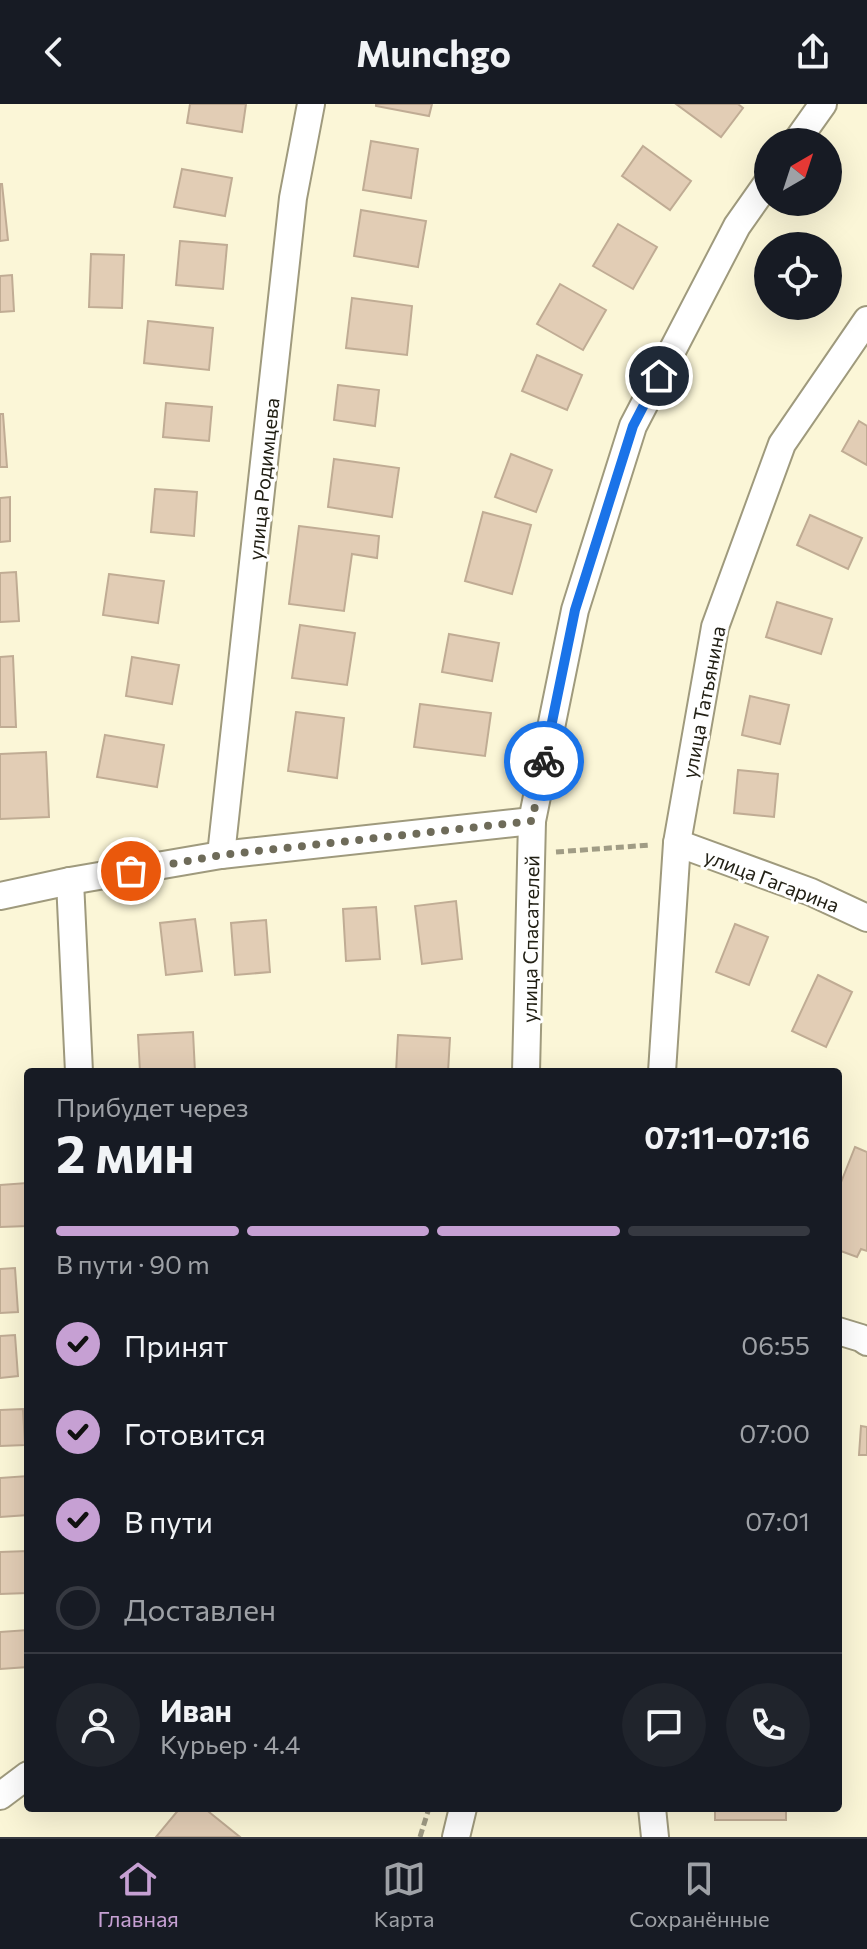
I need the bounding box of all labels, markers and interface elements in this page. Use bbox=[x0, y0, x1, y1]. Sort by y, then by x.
icon: back bbox=[32, 30, 76, 74]
text: Munchgo bbox=[356, 30, 511, 74]
icon: share bbox=[791, 30, 835, 74]
north arrow bbox=[754, 128, 842, 216]
map controls bbox=[754, 128, 842, 320]
button: locate bbox=[754, 232, 842, 320]
pin bbox=[625, 342, 693, 410]
icon: home bbox=[637, 354, 681, 398]
street label: улица Родимцева bbox=[243, 397, 283, 561]
street label: улица Татьянина bbox=[676, 624, 730, 780]
courier bbox=[504, 721, 584, 801]
icon: bike bbox=[522, 739, 566, 783]
pin bbox=[97, 837, 165, 905]
street label: улица Гагарина bbox=[701, 843, 843, 917]
icon: bag bbox=[109, 849, 153, 893]
street label: улица Спасателей bbox=[517, 855, 543, 1023]
text: Прибудет через bbox=[56, 1091, 249, 1122]
text: 07:11–07:16 bbox=[644, 1118, 810, 1155]
text: 2 мин bbox=[56, 1120, 194, 1184]
text: В пути · 90 m bbox=[56, 1248, 210, 1279]
icon: check bbox=[56, 1322, 100, 1366]
text: Принят bbox=[124, 1326, 228, 1363]
text: 06:55 bbox=[741, 1329, 810, 1360]
icon: check bbox=[56, 1410, 100, 1454]
text: Готовится bbox=[124, 1414, 266, 1451]
text: 07:00 bbox=[739, 1417, 810, 1448]
icon: check bbox=[56, 1498, 100, 1542]
text: В пути bbox=[124, 1502, 213, 1539]
text: 07:01 bbox=[745, 1505, 810, 1536]
text: Доставлен bbox=[124, 1590, 276, 1627]
button: person bbox=[56, 1683, 140, 1767]
button: chat bbox=[622, 1683, 706, 1767]
button: phone bbox=[726, 1683, 810, 1767]
text: Иван bbox=[160, 1691, 232, 1728]
text: Курьер · 4.4 bbox=[160, 1728, 300, 1759]
tab: Главная bbox=[97, 1857, 179, 1932]
tab: Карта bbox=[374, 1857, 434, 1932]
tab: Сохранённые bbox=[629, 1857, 770, 1932]

